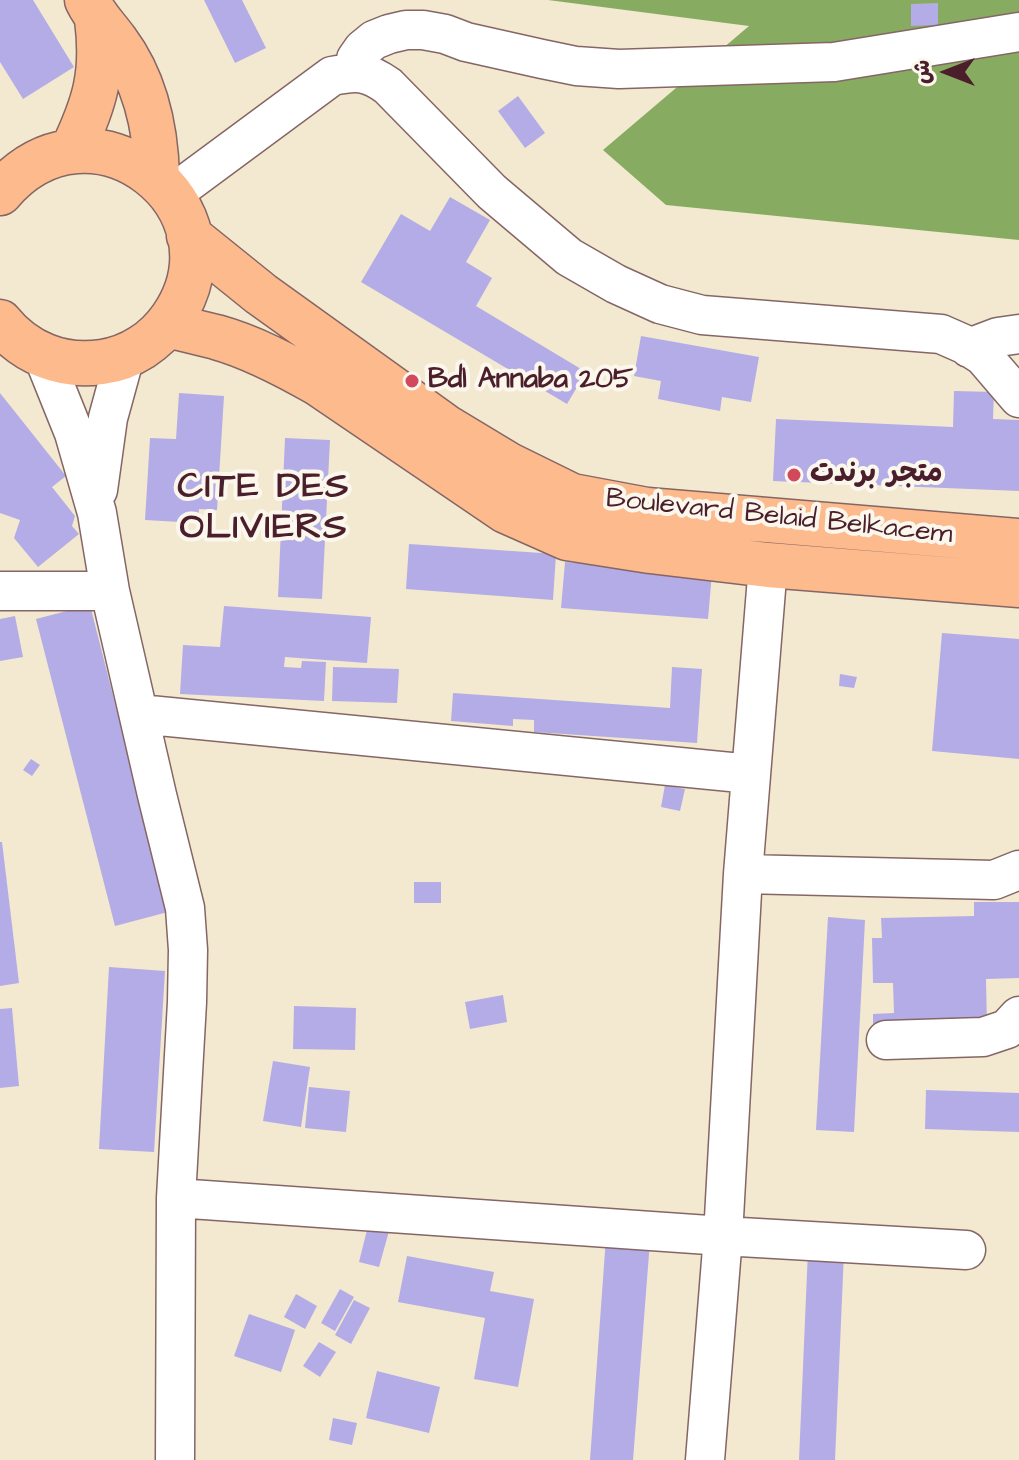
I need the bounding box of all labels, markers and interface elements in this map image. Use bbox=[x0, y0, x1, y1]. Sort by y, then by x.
north arrow bbox=[907, 32, 987, 112]
text: ش bbox=[907, 60, 938, 84]
place label: Bdl Annaba 205 bbox=[428, 364, 633, 398]
marker: Bdl Annaba 205 bbox=[403, 372, 421, 390]
place label: متجر برندت bbox=[810, 458, 943, 492]
district label: CITE DES OLIVIERS bbox=[178, 466, 350, 551]
marker: متجر برندت bbox=[785, 466, 803, 484]
street label: Boulevard Belaid Belkacem bbox=[604, 483, 954, 553]

